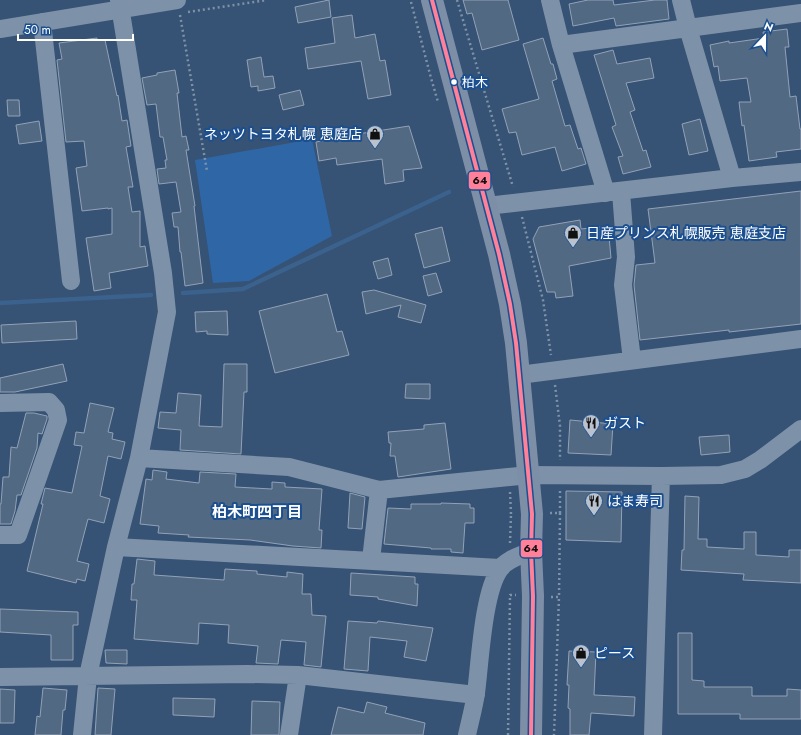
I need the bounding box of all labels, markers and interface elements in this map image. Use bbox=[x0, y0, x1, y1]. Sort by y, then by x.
scale bar bbox=[18, 16, 133, 42]
north arrow bbox=[745, 16, 785, 56]
text: N bbox=[762, 18, 776, 36]
text: 50 m bbox=[24, 21, 51, 39]
place label: 柏木 bbox=[462, 73, 488, 92]
marker: 柏木 bbox=[449, 77, 459, 87]
place label: ネッツトヨタ札幌 恵庭店 bbox=[204, 124, 362, 144]
shop icon: ネッツトヨタ札幌 恵庭店 bbox=[365, 124, 385, 149]
line badge: 64 bbox=[468, 171, 491, 190]
text: 64 bbox=[472, 172, 488, 188]
shop icon: 日産プリンス札幌販売 恵庭支店 bbox=[563, 223, 583, 248]
place label: 日産プリンス札幌販売 恵庭支店 bbox=[586, 223, 786, 243]
restaurant icon: ガスト bbox=[581, 413, 601, 438]
place label: ガスト bbox=[604, 413, 646, 433]
restaurant icon: はま寿司 bbox=[584, 491, 604, 516]
place label: はま寿司 bbox=[607, 491, 663, 511]
district label: 柏木町四丁目 bbox=[212, 501, 302, 523]
line badge: 64 bbox=[520, 539, 543, 558]
text: 64 bbox=[523, 540, 539, 556]
shop icon: ピース bbox=[571, 643, 591, 668]
place label: ピース bbox=[594, 643, 635, 663]

